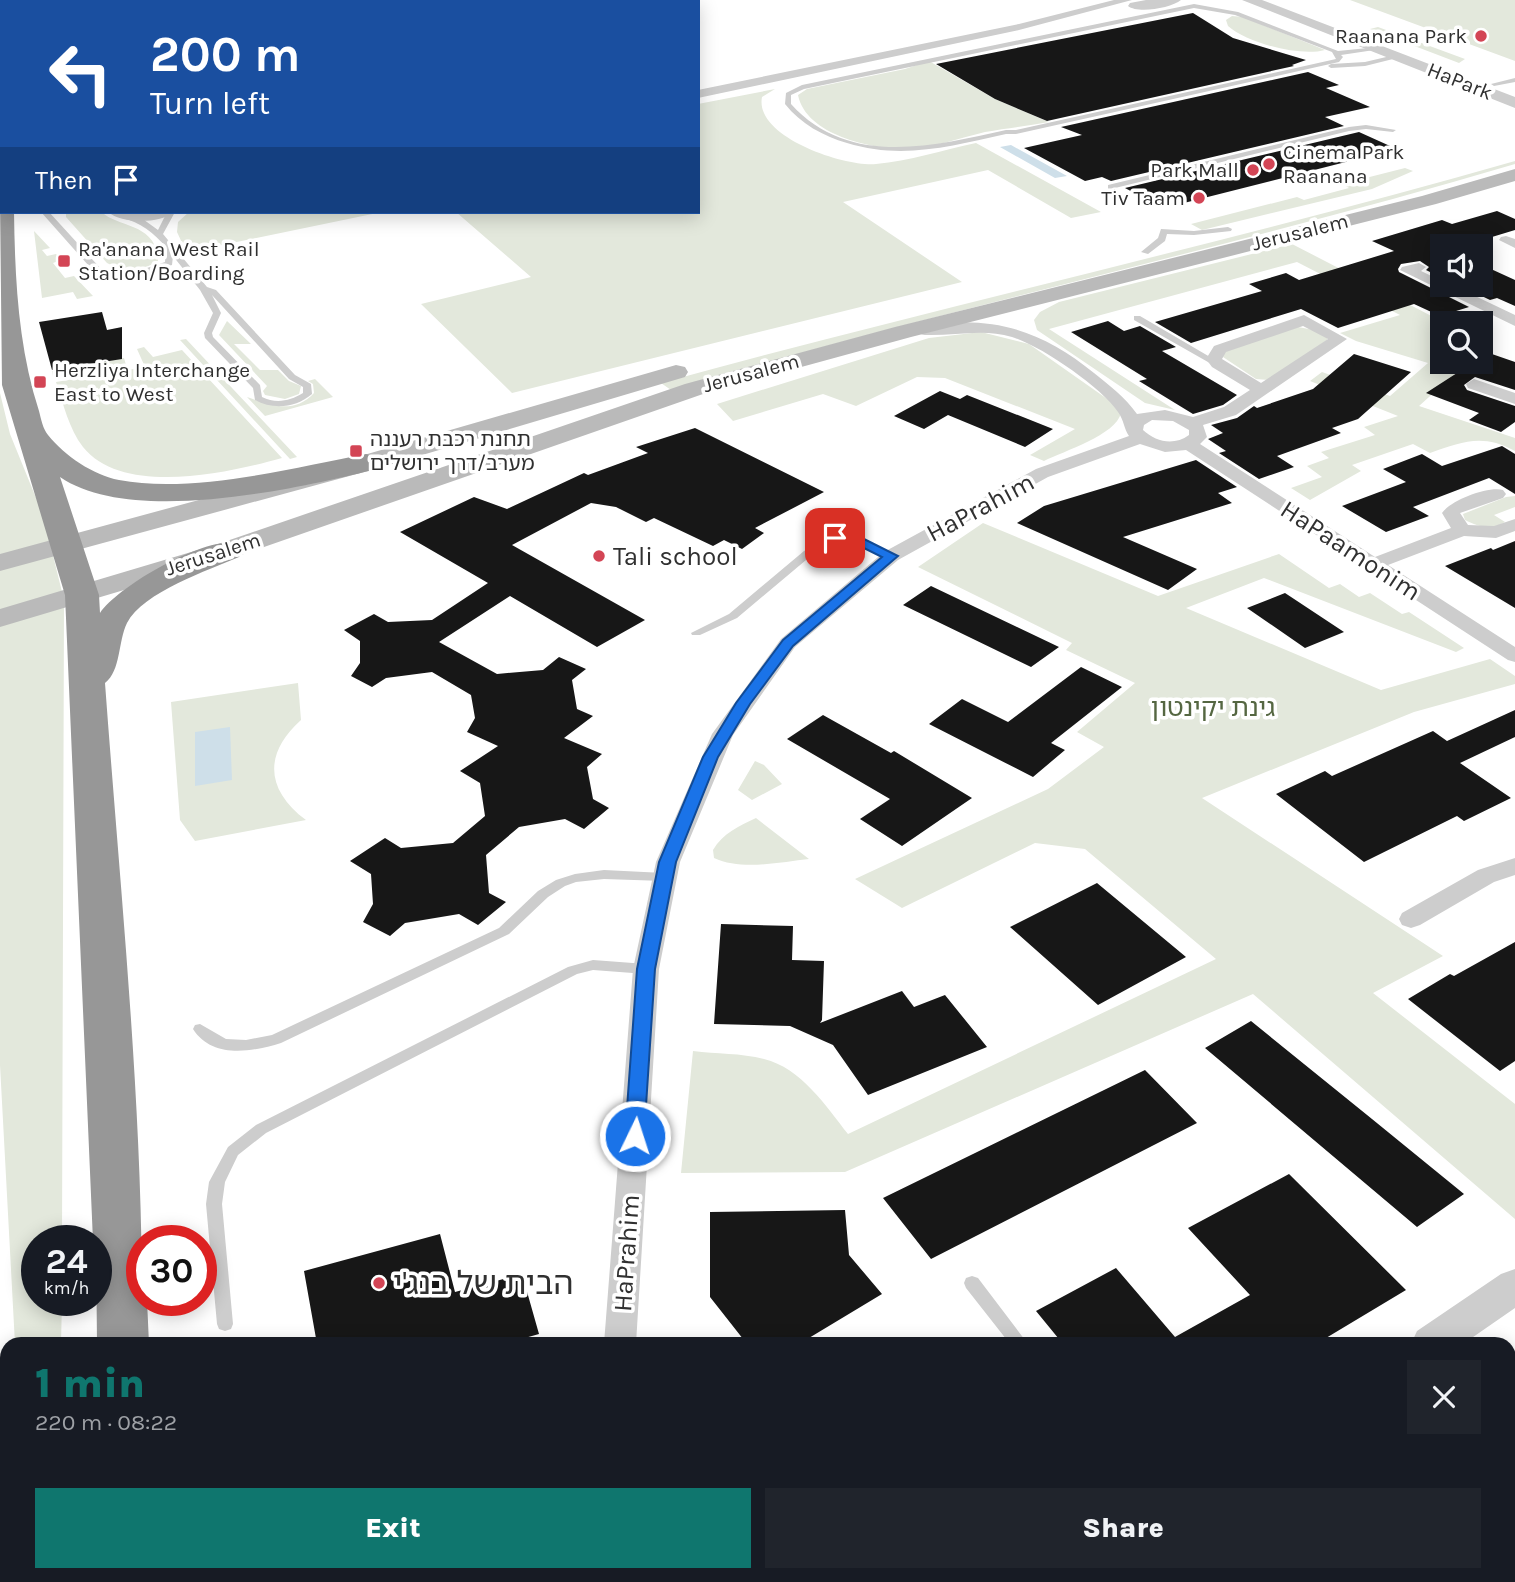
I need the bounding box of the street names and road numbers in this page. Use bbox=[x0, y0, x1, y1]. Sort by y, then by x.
street label: HaPark bbox=[1424, 57, 1496, 105]
street label: Jerusalem bbox=[1249, 208, 1351, 256]
street label: Jerusalem bbox=[700, 349, 802, 397]
street label: HaPrahim bbox=[921, 466, 1039, 549]
street label: HaPaamonim bbox=[1275, 494, 1427, 607]
street label: Jerusalem bbox=[162, 527, 264, 581]
street label: HaPrahim bbox=[607, 1193, 646, 1313]

